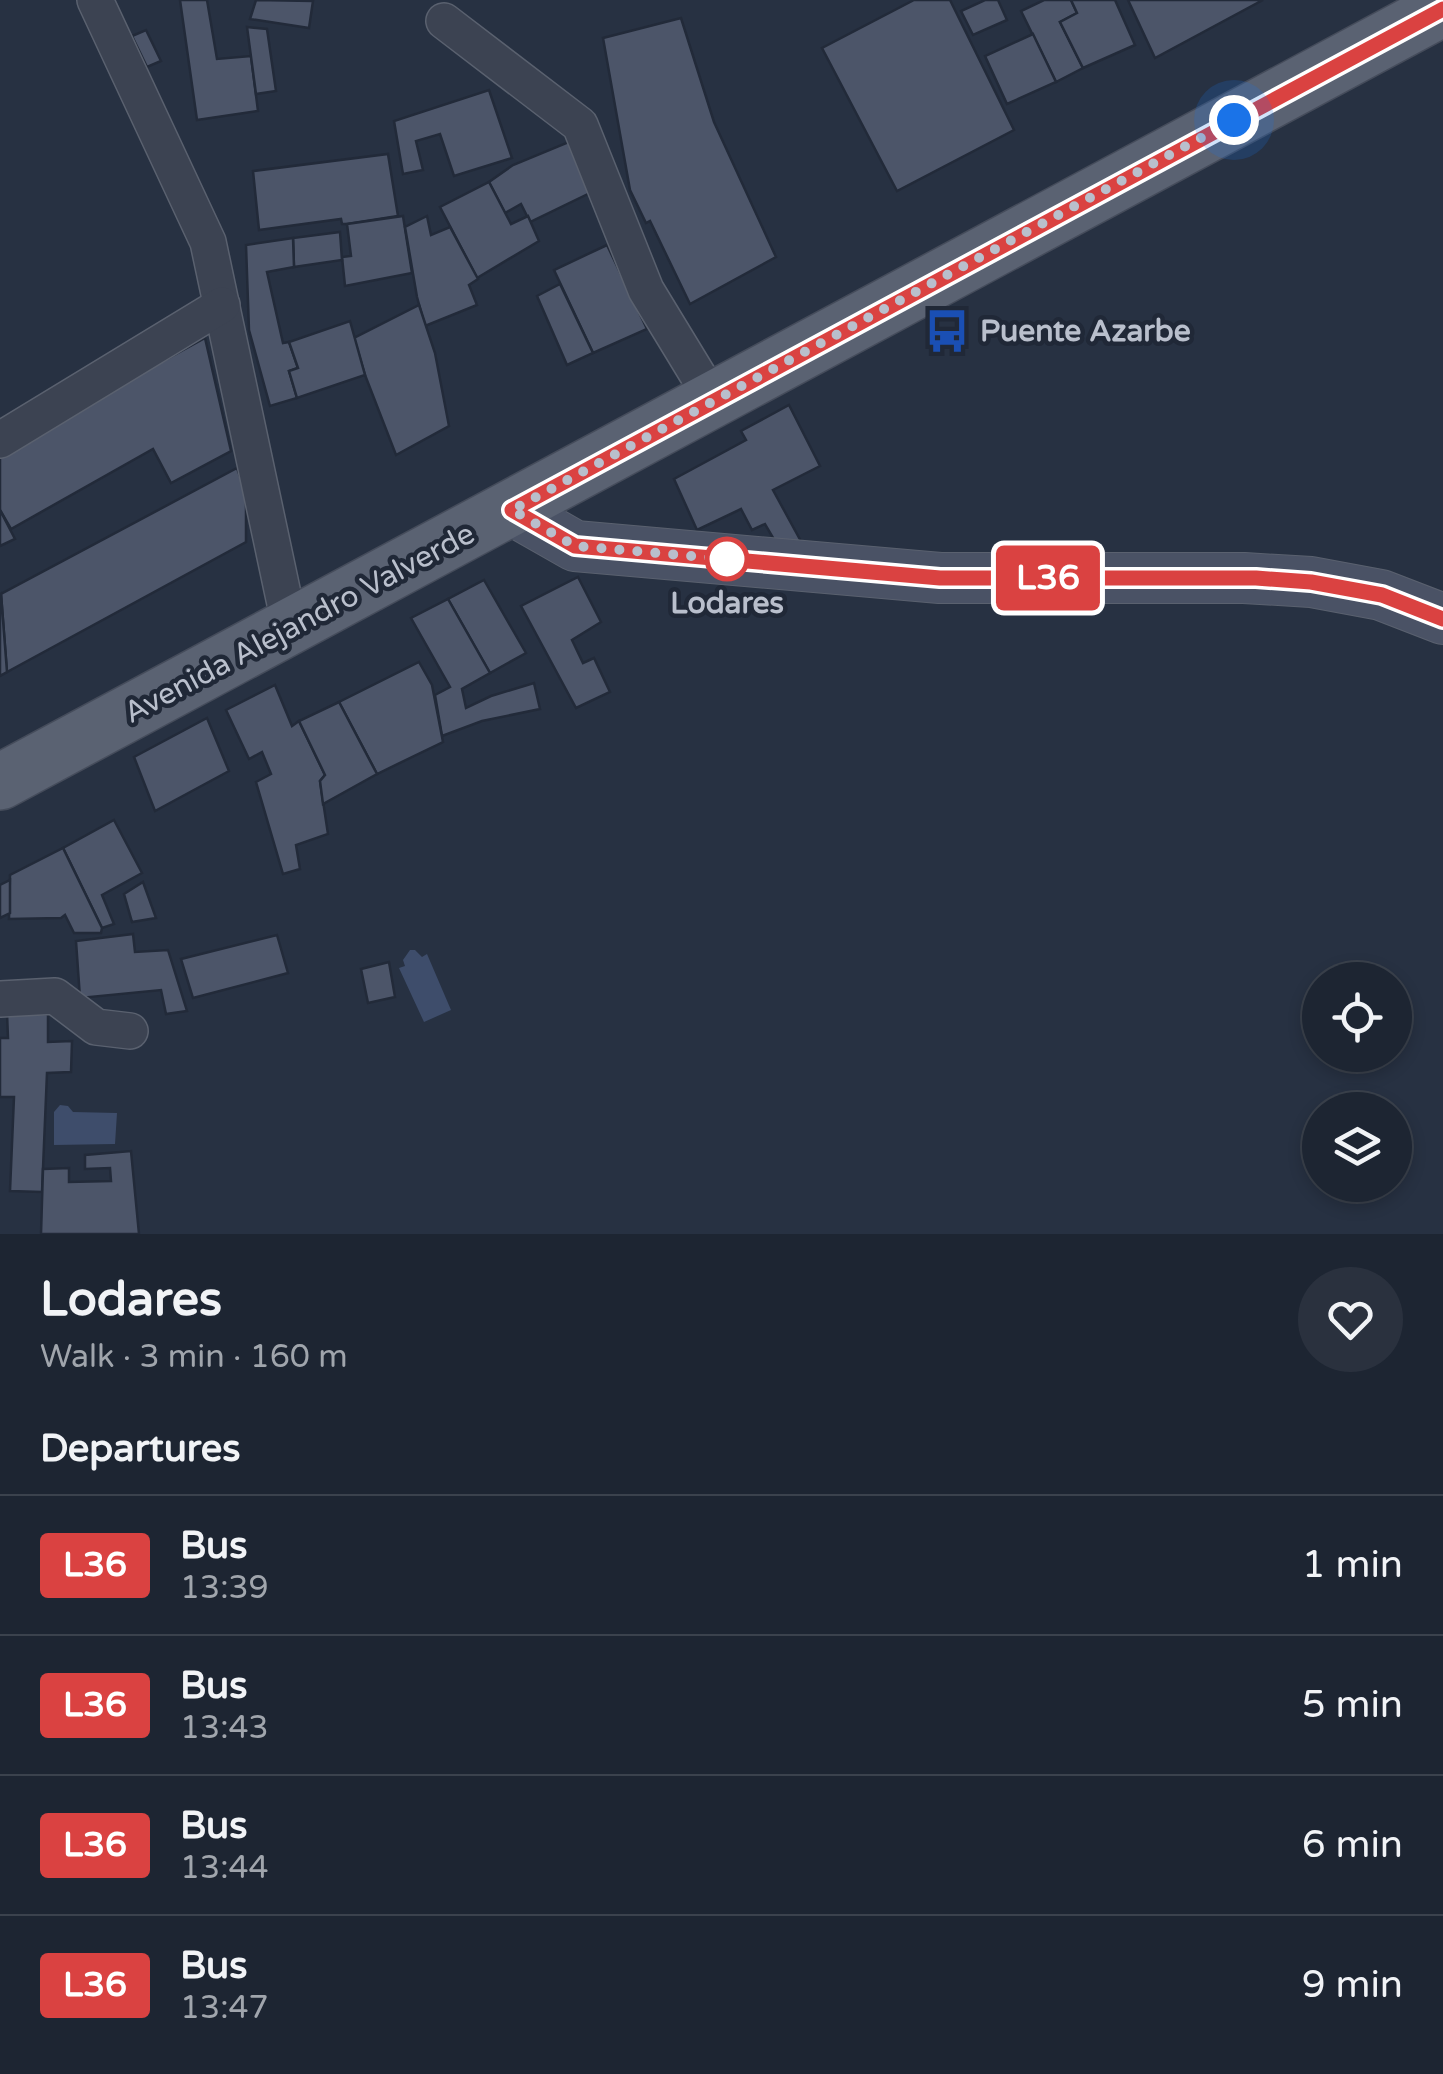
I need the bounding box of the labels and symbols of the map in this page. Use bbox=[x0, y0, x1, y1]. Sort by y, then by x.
your location bbox=[1209, 95, 1259, 145]
bus stop icon: Puente Azarbe bbox=[923, 307, 971, 355]
place label: Puente Azarbe bbox=[980, 313, 1191, 350]
street label: Avenida Alejandro Valverde bbox=[118, 515, 481, 732]
marker: Lodares bbox=[706, 538, 748, 580]
line badge: L36 bbox=[990, 546, 1106, 610]
place label: Lodares bbox=[670, 585, 784, 622]

